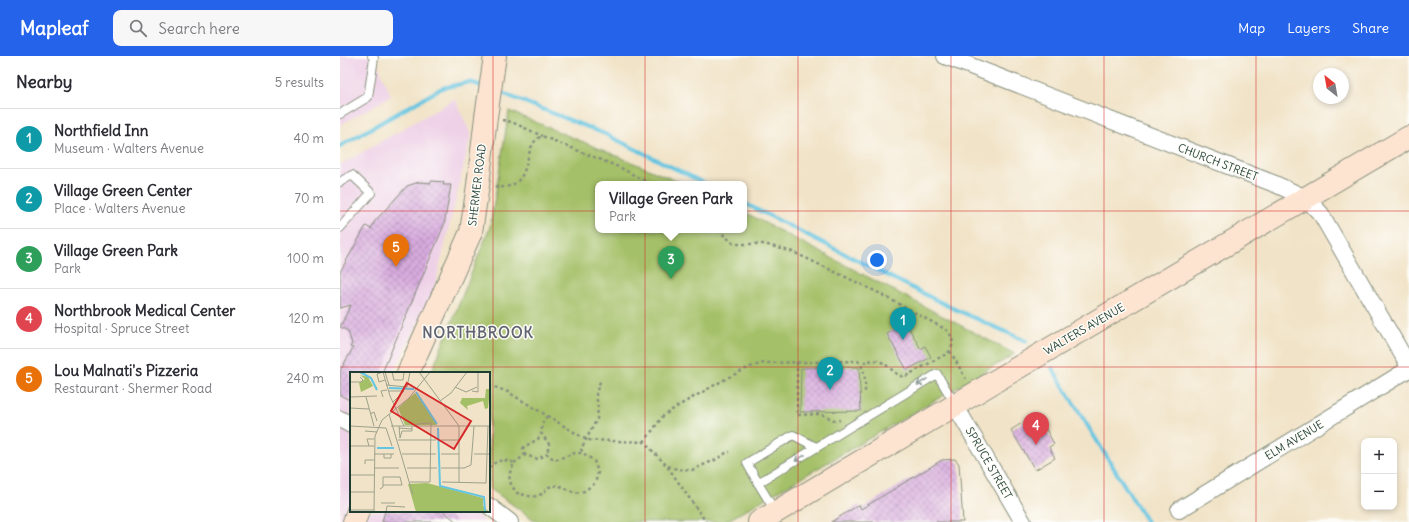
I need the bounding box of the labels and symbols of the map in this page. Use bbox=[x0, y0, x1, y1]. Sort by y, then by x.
north arrow bbox=[1313, 68, 1349, 104]
street label: CHURCH STREET bbox=[1176, 140, 1260, 184]
street label: SHERMER ROAD bbox=[465, 143, 489, 227]
pin: 5 bbox=[383, 234, 409, 267]
pin: 3 bbox=[658, 246, 684, 279]
your location bbox=[867, 250, 887, 270]
street label: WALTERS AVENUE bbox=[1041, 300, 1127, 358]
pin: 1 bbox=[890, 307, 916, 340]
district label: NORTHBROOK bbox=[422, 323, 534, 342]
pin: 2 bbox=[817, 357, 843, 390]
inset map bbox=[350, 372, 490, 512]
one-way arrow bbox=[916, 379, 928, 387]
pin: 4 bbox=[1023, 412, 1049, 445]
street label: ELM AVENUE bbox=[1262, 417, 1326, 463]
street label: SPRUCE STREET bbox=[963, 424, 1015, 502]
one-way arrow bbox=[794, 453, 805, 462]

